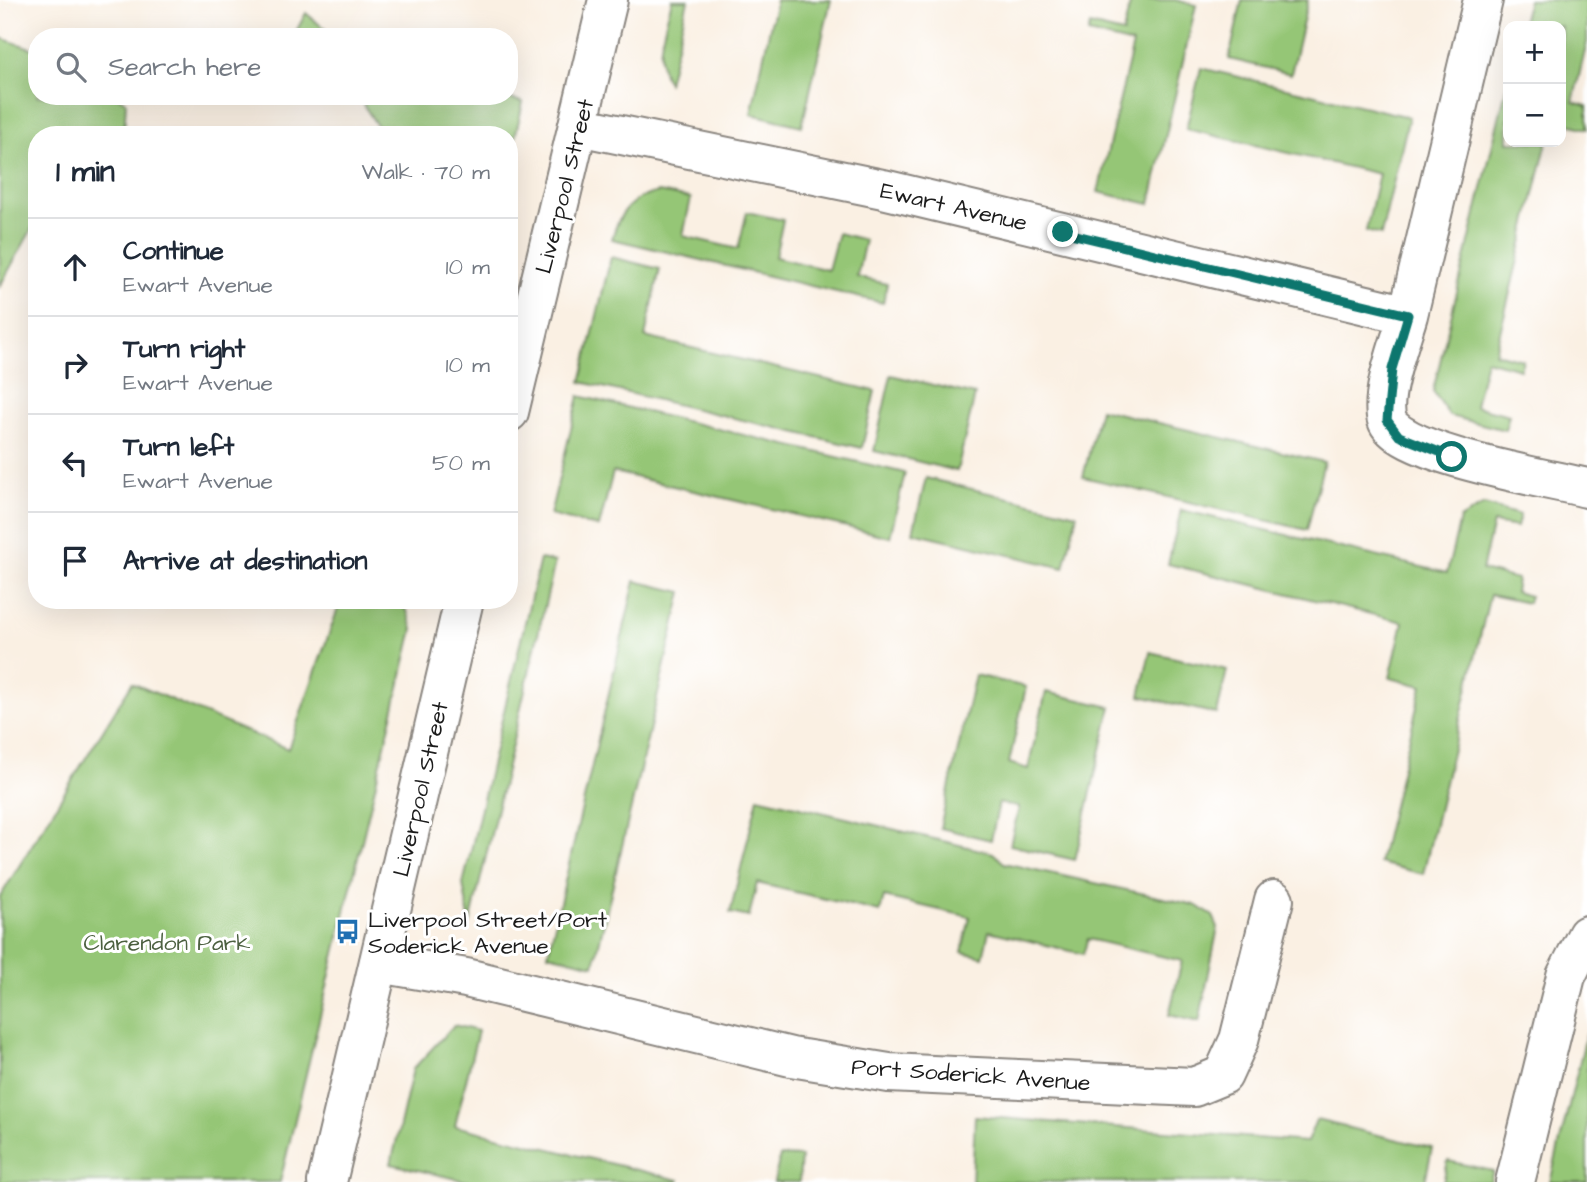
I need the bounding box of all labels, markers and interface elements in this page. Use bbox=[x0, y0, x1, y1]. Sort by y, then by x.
map controls bbox=[1503, 21, 1566, 147]
button: + bbox=[1503, 21, 1566, 84]
search box bbox=[28, 28, 518, 105]
icon: search bbox=[52, 48, 90, 86]
text: Search here bbox=[108, 49, 261, 85]
button: − bbox=[1503, 84, 1566, 147]
street label: Liverpool Street bbox=[528, 95, 602, 277]
text: 1 min bbox=[56, 151, 115, 193]
text: Walk · 70 m bbox=[362, 156, 490, 188]
street label: Ewart Avenue bbox=[877, 175, 1030, 239]
route end bbox=[1047, 216, 1078, 247]
text: Continue bbox=[123, 233, 224, 269]
icon: ahead bbox=[56, 248, 94, 286]
text: 10 m bbox=[445, 251, 490, 283]
text: Ewart Avenue bbox=[123, 269, 273, 301]
text: Turn right bbox=[123, 331, 245, 367]
icon: right bbox=[56, 346, 94, 384]
text: 10 m bbox=[445, 349, 490, 381]
text: Ewart Avenue bbox=[123, 367, 273, 399]
text: Turn left bbox=[123, 429, 234, 465]
route start bbox=[1436, 441, 1467, 472]
icon: left bbox=[56, 444, 94, 482]
text: 50 m bbox=[432, 447, 490, 479]
text: Ewart Avenue bbox=[123, 465, 273, 497]
icon: arrive bbox=[56, 542, 94, 580]
text: Arrive at destination bbox=[123, 543, 368, 579]
street label: Liverpool Street bbox=[385, 698, 457, 880]
place label: Liverpool Street/Port Soderick Avenue bbox=[368, 904, 608, 962]
bus stop icon: Liverpool Street/Port Soderick Avenue bbox=[334, 918, 362, 946]
park label: Clarendon Park bbox=[84, 927, 250, 959]
street label: Port Soderick Avenue bbox=[850, 1051, 1092, 1099]

